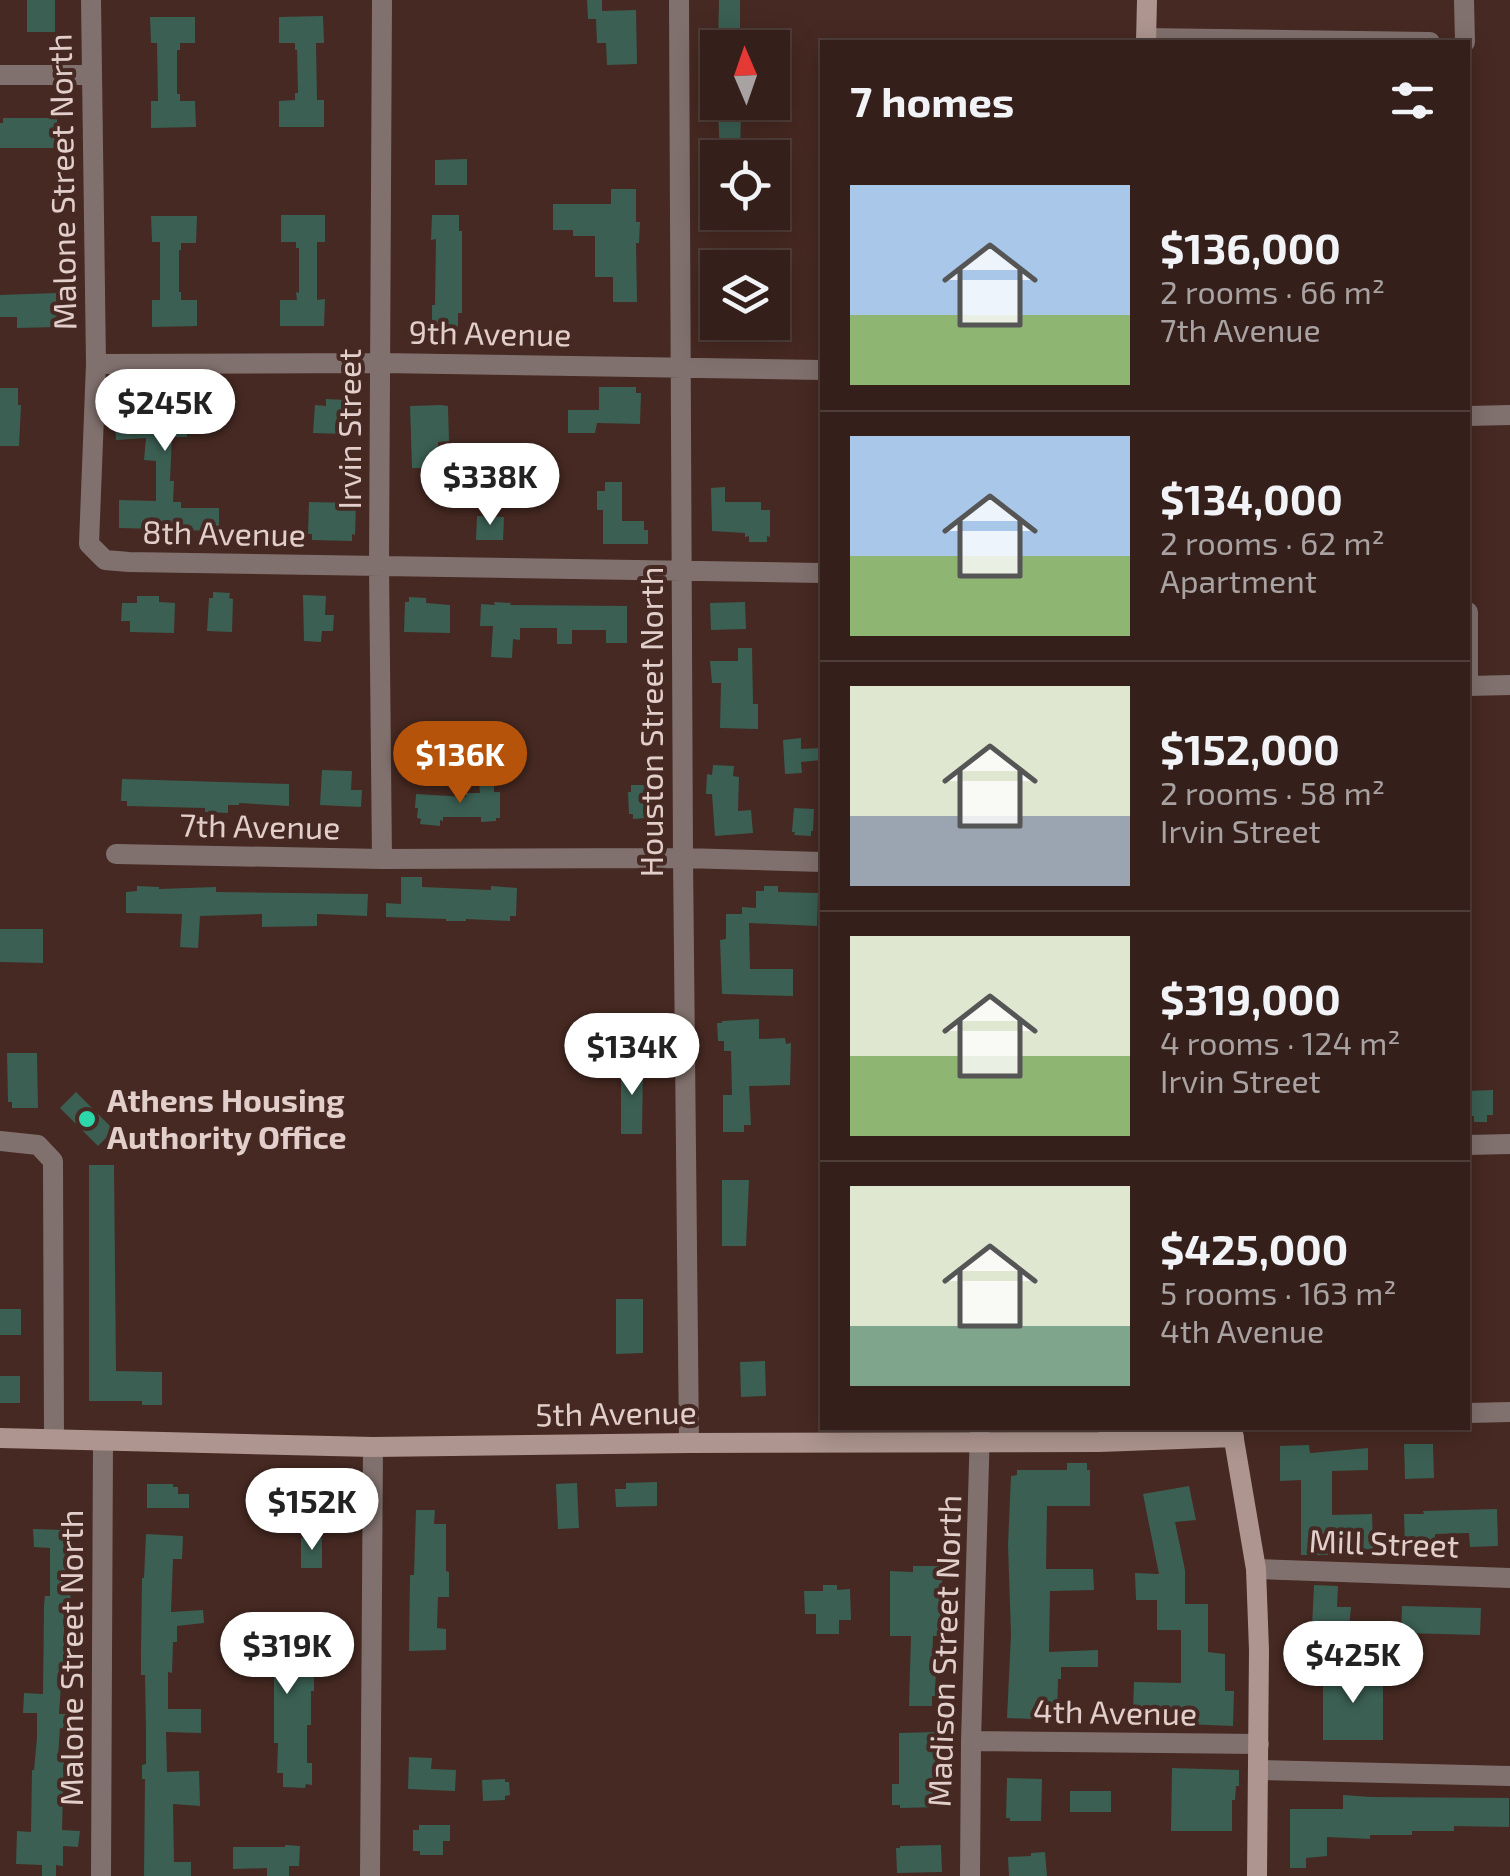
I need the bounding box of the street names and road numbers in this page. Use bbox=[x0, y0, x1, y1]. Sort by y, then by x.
street label: Malone Street North bbox=[39, 33, 83, 331]
street label: 9th Avenue bbox=[408, 312, 572, 352]
street label: Irvin Street bbox=[329, 349, 367, 509]
street label: 8th Avenue bbox=[142, 512, 306, 552]
street label: Houston Street North bbox=[631, 567, 669, 877]
street label: 7th Avenue bbox=[179, 805, 341, 845]
street label: 5th Avenue bbox=[535, 1392, 697, 1432]
street label: Madison Street North bbox=[919, 1494, 967, 1808]
street label: Malone Street North bbox=[51, 1510, 89, 1806]
street label: Mill Street bbox=[1308, 1520, 1460, 1564]
street label: 4th Avenue bbox=[1033, 1691, 1197, 1731]

